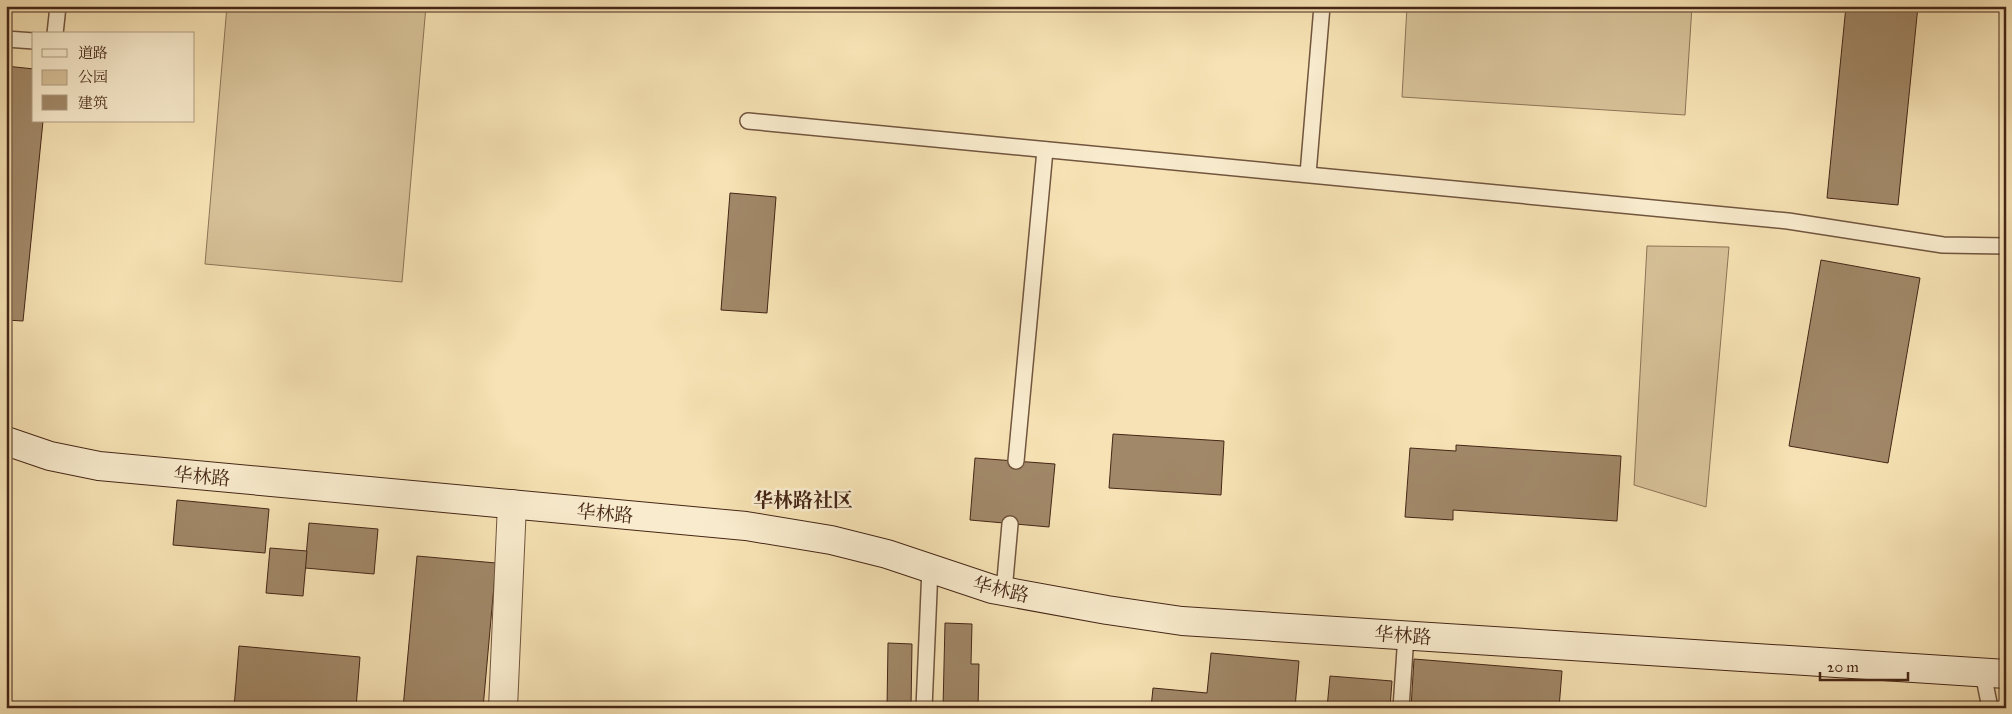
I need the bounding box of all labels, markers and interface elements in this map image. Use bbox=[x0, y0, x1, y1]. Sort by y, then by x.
legend bbox=[32, 32, 195, 122]
text: 道路 bbox=[78, 44, 108, 62]
text: 公园 bbox=[78, 68, 108, 86]
text: 建筑 bbox=[78, 94, 108, 112]
street label: 华林路 bbox=[173, 463, 231, 490]
district label: 华林路社区 bbox=[753, 488, 853, 512]
street label: 华林路 bbox=[576, 500, 634, 527]
street label: 华林路 bbox=[971, 572, 1031, 607]
street label: 华林路 bbox=[1374, 622, 1432, 649]
scale bar bbox=[1820, 649, 1907, 681]
text: 20 m bbox=[1827, 658, 1859, 676]

